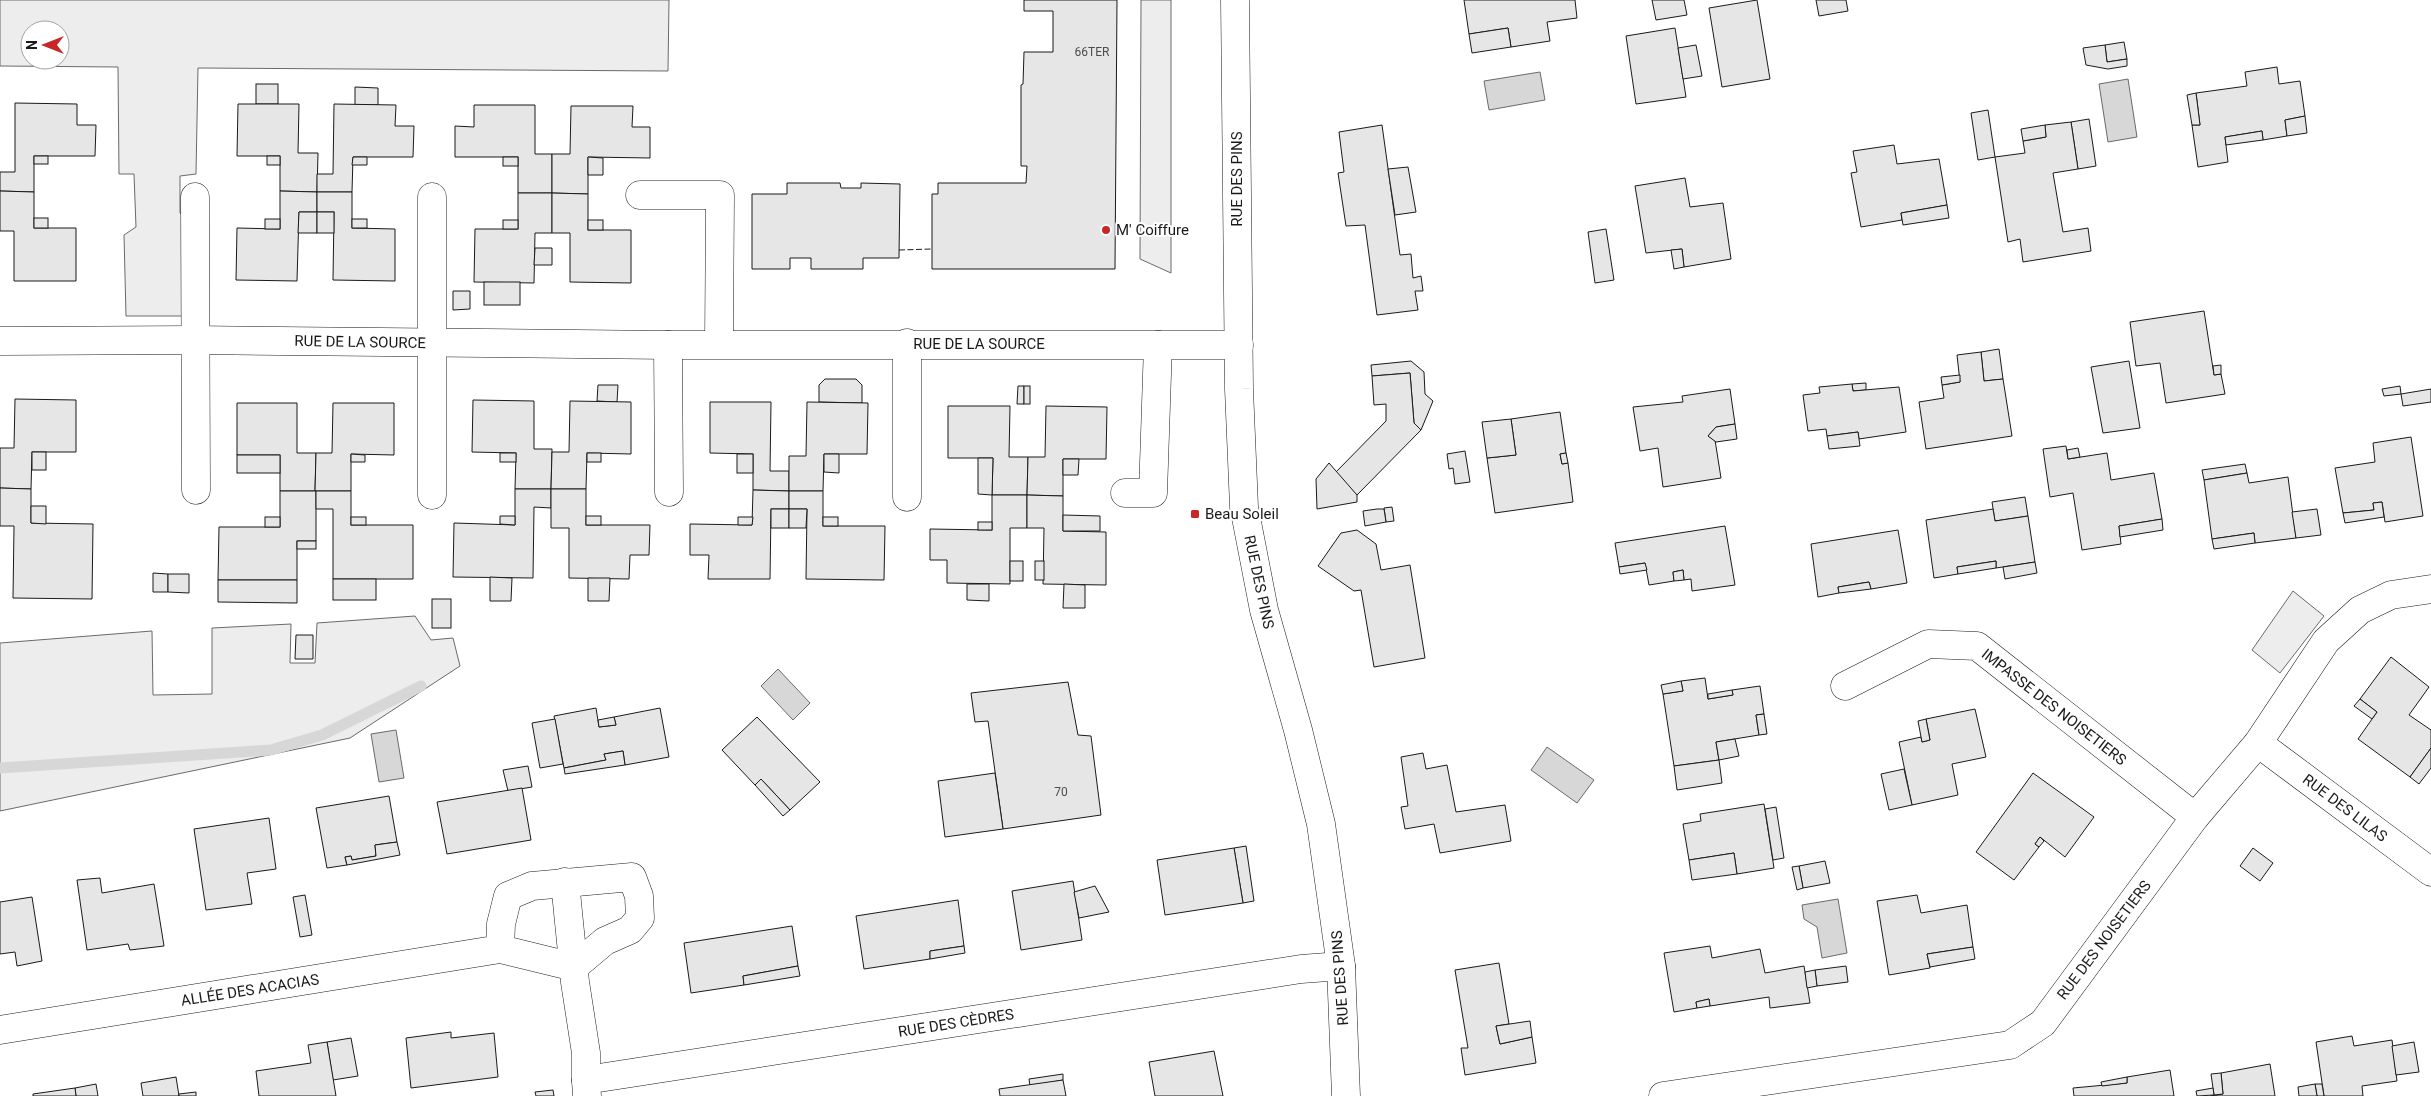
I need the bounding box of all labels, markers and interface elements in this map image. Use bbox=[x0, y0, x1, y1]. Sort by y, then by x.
north arrow bbox=[20, 20, 70, 70]
text: N bbox=[24, 40, 40, 50]
house number: 66TER bbox=[1075, 45, 1110, 59]
street label: RUE DES PINS bbox=[1228, 131, 1246, 227]
place label: M' Coiffure bbox=[1116, 221, 1189, 239]
marker: M' Coiffure bbox=[1100, 224, 1112, 236]
street label: RUE DE LA SOURCE bbox=[294, 332, 426, 352]
street label: RUE DE LA SOURCE bbox=[913, 335, 1045, 353]
place label: Beau Soleil bbox=[1205, 505, 1279, 523]
marker: Beau Soleil bbox=[1189, 508, 1201, 520]
street label: RUE DES PINS bbox=[1240, 533, 1278, 631]
street label: IMPASSE DES NOISETIERS bbox=[1978, 645, 2130, 769]
street label: RUE DES LILAS bbox=[2299, 770, 2391, 846]
house number: 70 bbox=[1054, 785, 1068, 799]
street label: RUE DES NOISETIERS bbox=[2053, 877, 2155, 1003]
street label: RUE DES PINS bbox=[1328, 930, 1352, 1026]
street label: ALLÉE DES ACACIAS bbox=[180, 970, 320, 1010]
street label: RUE DES CÈDRES bbox=[897, 1005, 1015, 1041]

